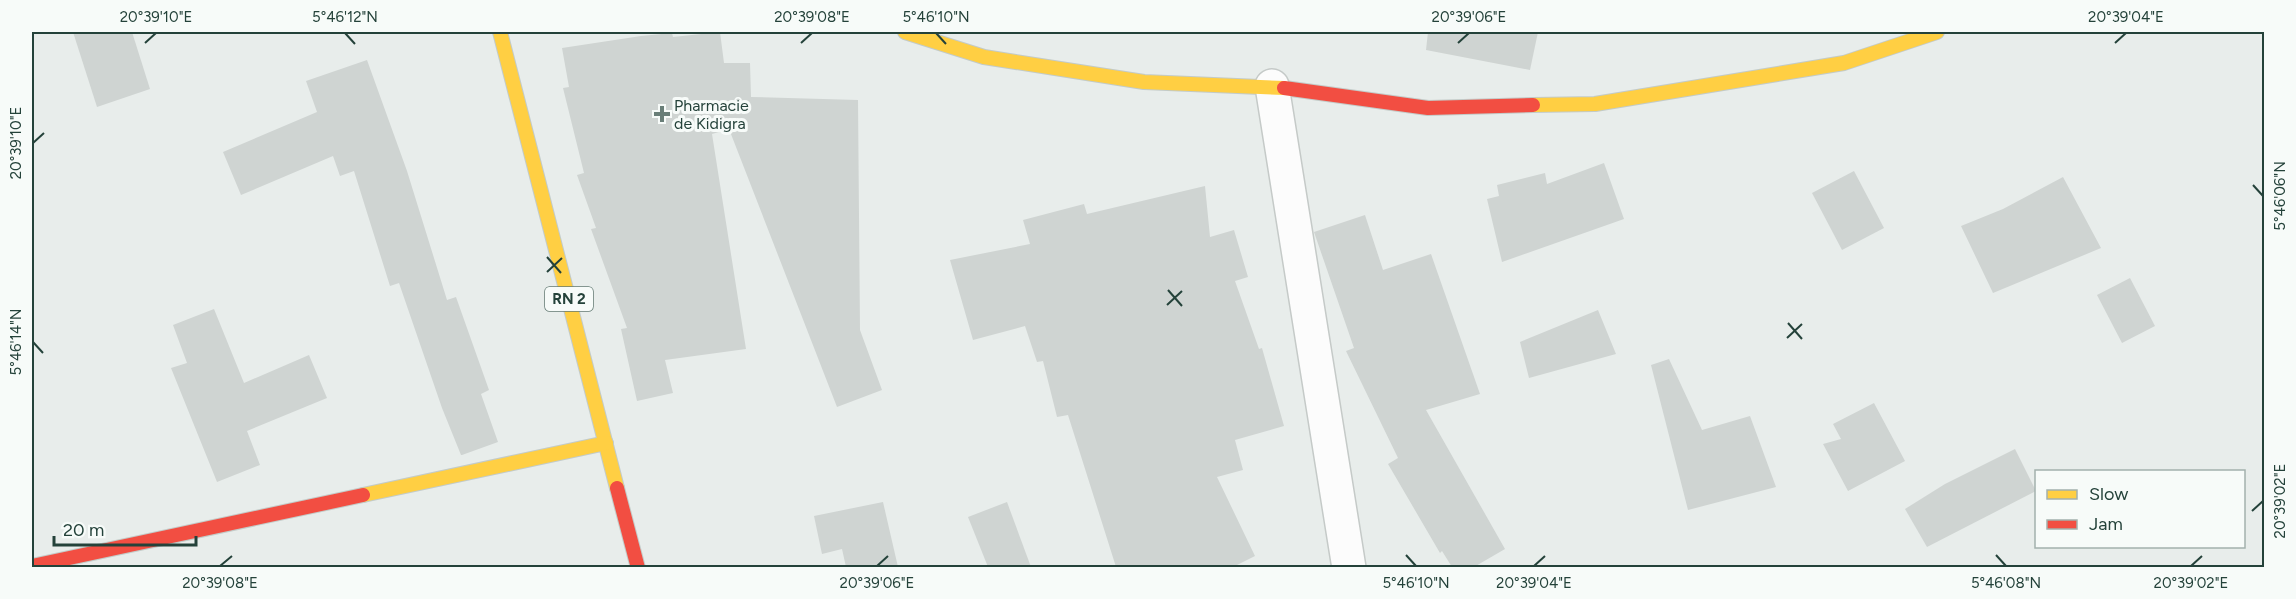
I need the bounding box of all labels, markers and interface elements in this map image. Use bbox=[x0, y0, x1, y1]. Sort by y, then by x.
text: 20°39'10"E bbox=[120, 8, 192, 26]
text: 5°46'12"N bbox=[312, 8, 378, 26]
text: 20°39'08"E bbox=[774, 8, 850, 26]
text: 5°46'10"N bbox=[902, 8, 970, 26]
text: 20°39'06"E bbox=[1432, 8, 1506, 26]
text: 20°39'04"E bbox=[2088, 8, 2164, 26]
place label: Pharmacie de Kidigra bbox=[674, 96, 749, 133]
text: 20°39'10"E bbox=[7, 107, 25, 179]
marker: Pharmacie de Kidigra bbox=[655, 107, 669, 121]
text: 5°46'06"N bbox=[2271, 161, 2289, 231]
road number: RN 2 bbox=[545, 287, 593, 311]
text: 5°46'14"N bbox=[7, 309, 25, 375]
text: 20°39'02"E bbox=[2271, 464, 2289, 538]
legend bbox=[2035, 470, 2245, 548]
text: Slow bbox=[2089, 483, 2128, 505]
scale bar bbox=[54, 509, 196, 547]
text: Jam bbox=[2089, 513, 2123, 535]
text: 20 m bbox=[63, 519, 104, 541]
text: 20°39'08"E bbox=[182, 574, 258, 592]
text: 20°39'06"E bbox=[840, 574, 914, 592]
text: 5°46'10"N bbox=[1382, 574, 1450, 592]
text: 20°39'04"E bbox=[1496, 574, 1572, 592]
text: 5°46'08"N bbox=[1971, 574, 2041, 592]
text: 20°39'02"E bbox=[2154, 574, 2228, 592]

